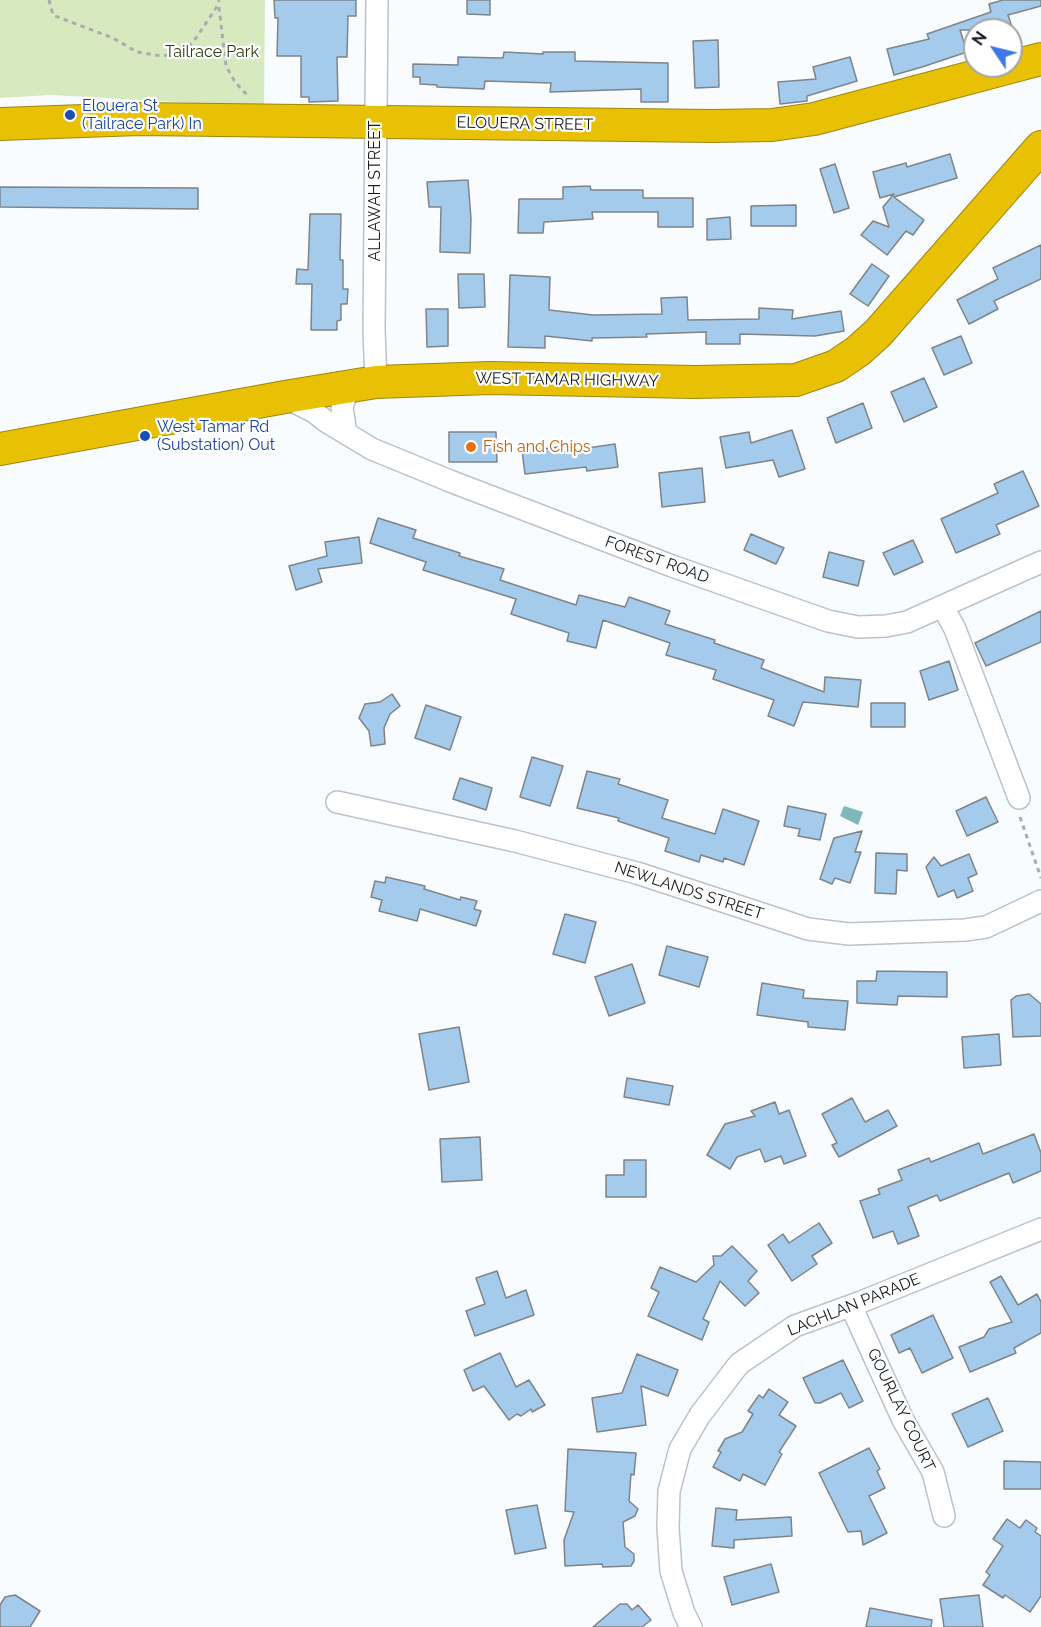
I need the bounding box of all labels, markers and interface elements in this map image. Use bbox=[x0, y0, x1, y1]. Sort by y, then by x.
north arrow bbox=[963, 18, 1023, 78]
text: N bbox=[968, 28, 991, 49]
park label: Tailrace Park bbox=[165, 42, 259, 62]
place label: Elouera St (Tailrace Park) In bbox=[82, 96, 202, 134]
marker: Elouera St (Tailrace Park) In bbox=[63, 108, 77, 122]
street label: ELOUERA STREET bbox=[456, 113, 594, 135]
street label: ALLAWAH STREET bbox=[365, 121, 385, 261]
street label: WEST TAMAR HIGHWAY bbox=[475, 369, 659, 391]
place label: West Tamar Rd (Substation) Out bbox=[157, 417, 275, 455]
marker: West Tamar Rd (Substation) Out bbox=[138, 429, 152, 443]
place label: Fish and Chips bbox=[483, 437, 591, 457]
marker: Fish and Chips bbox=[464, 440, 478, 454]
street label: FOREST ROAD bbox=[602, 532, 712, 588]
street label: NEWLANDS STREET bbox=[612, 858, 766, 924]
street label: LACHLAN PARADE bbox=[785, 1270, 923, 1340]
street label: GOURLAY COURT bbox=[863, 1345, 939, 1475]

